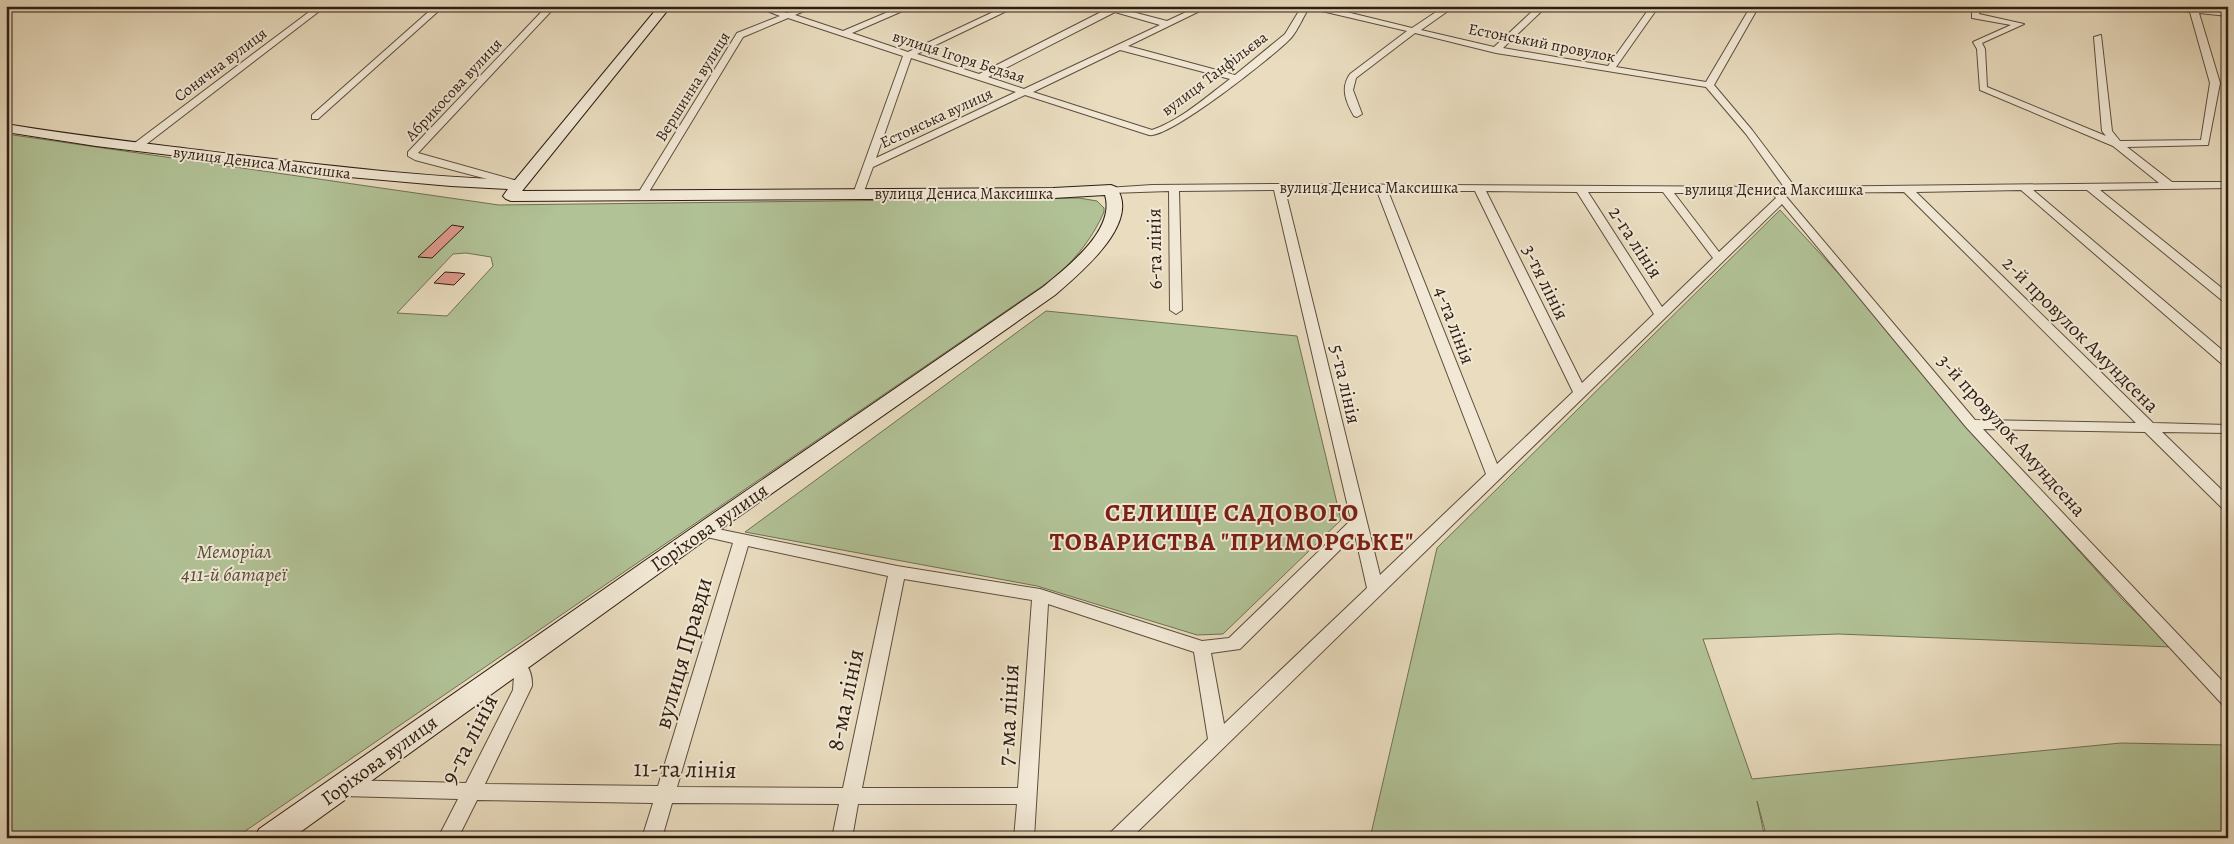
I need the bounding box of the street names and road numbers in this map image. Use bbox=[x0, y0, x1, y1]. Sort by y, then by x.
street label: Естонський провулок bbox=[1466, 18, 1617, 68]
street label: Сонячна вулиця bbox=[170, 22, 272, 107]
street label: вулиця Ігоря Бедзая bbox=[890, 25, 1028, 89]
street label: вулиця Танфільєва bbox=[1157, 26, 1273, 121]
street label: Вершинна вулиця bbox=[650, 27, 736, 146]
street label: Абрикосова вулиця bbox=[400, 33, 507, 147]
street label: Естонська вулиця bbox=[877, 82, 996, 154]
street label: вулиця Дениса Максишка bbox=[172, 141, 353, 185]
street label: вулиця Дениса Максишка bbox=[1280, 177, 1459, 199]
street label: вулиця Дениса Максишка bbox=[1685, 179, 1864, 201]
street label: вулиця Дениса Максишка bbox=[875, 183, 1054, 205]
street label: 2-га лінія bbox=[1602, 201, 1669, 284]
street label: 6-та лінія bbox=[1140, 208, 1169, 290]
street label: 3-тя лінія bbox=[1516, 240, 1575, 325]
street label: 2-й провулок Амундсена bbox=[1996, 250, 2165, 419]
street label: 4-та лінія bbox=[1427, 282, 1482, 368]
street label: 5-та лінія bbox=[1323, 342, 1368, 427]
street label: 3-й провулок Амундсена bbox=[1931, 348, 2092, 523]
street label: Горіхова вулиця bbox=[645, 477, 774, 578]
street label: вулиця Правди bbox=[646, 574, 720, 732]
street label: 8-ма лінія bbox=[819, 646, 871, 754]
street label: 7-ма лінія bbox=[989, 663, 1027, 767]
street label: 9-та лінія bbox=[433, 688, 505, 790]
street label: Горіхова вулиця bbox=[316, 709, 443, 812]
street label: 11-та лінія bbox=[633, 752, 737, 786]

